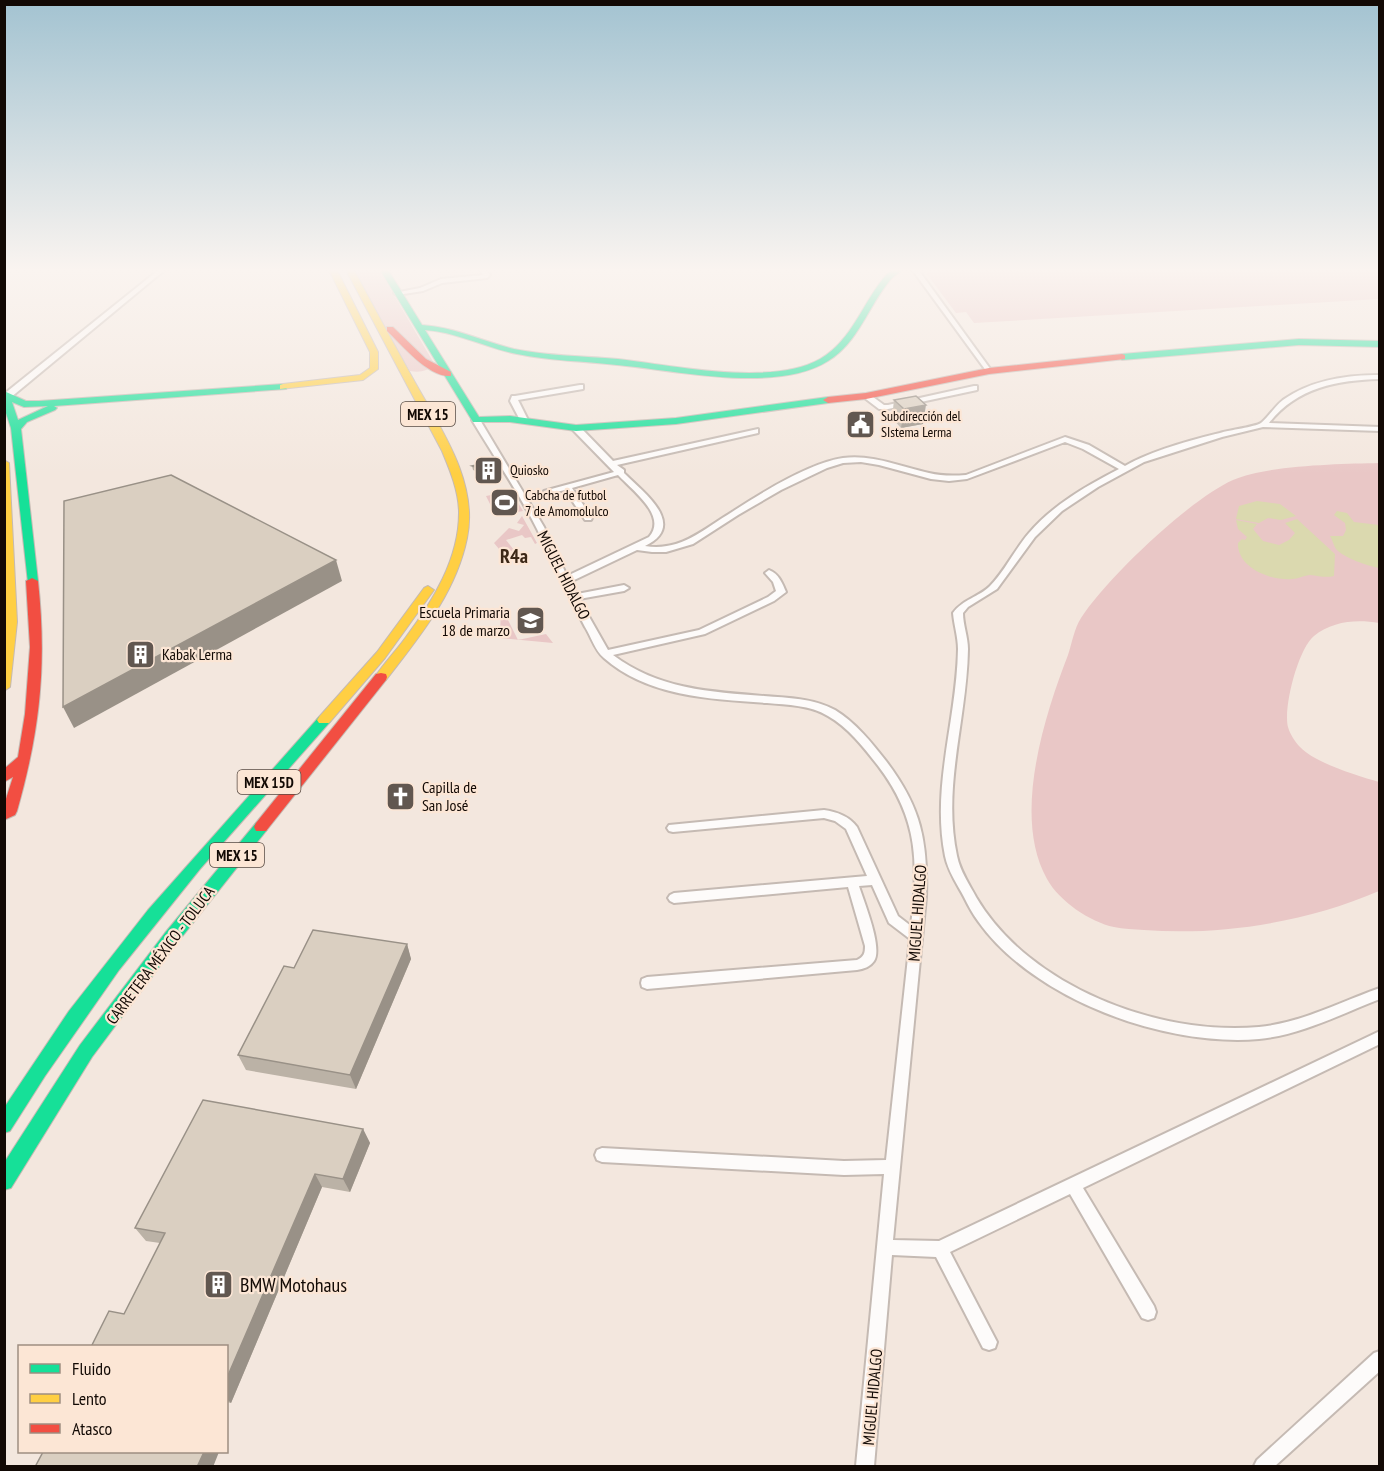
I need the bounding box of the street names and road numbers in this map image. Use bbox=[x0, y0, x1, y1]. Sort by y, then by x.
road number: MEX 15 bbox=[401, 402, 455, 426]
street label: MIGUEL HIDALGO bbox=[533, 527, 595, 623]
road number: MEX 15D bbox=[238, 770, 300, 794]
road number: MEX 15 bbox=[210, 843, 264, 867]
street label: MIGUEL HIDALGO bbox=[904, 864, 930, 962]
street label: CARRETERA MÉXICO - TOLUCA bbox=[102, 882, 219, 1028]
street label: MIGUEL HIDALGO bbox=[858, 1348, 886, 1446]

